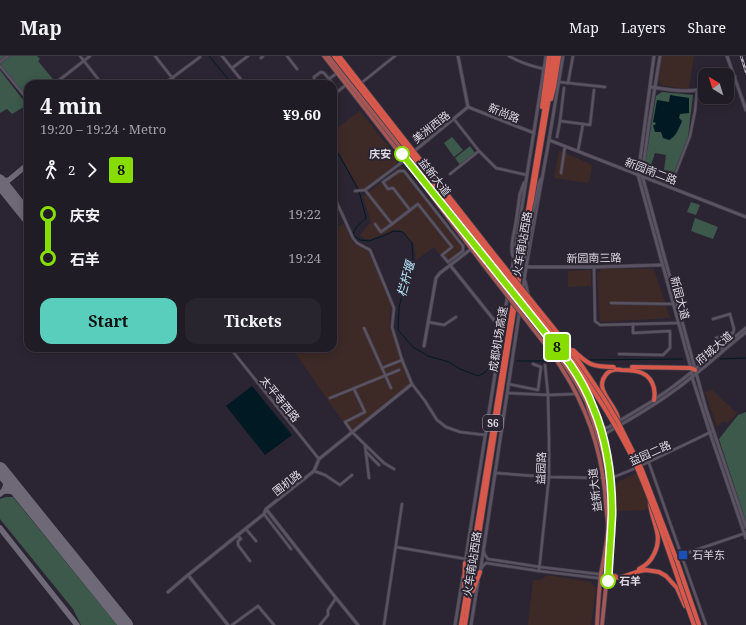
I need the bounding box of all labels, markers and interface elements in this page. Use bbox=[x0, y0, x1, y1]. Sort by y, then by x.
text: Map bbox=[20, 15, 62, 41]
text: Map bbox=[569, 18, 599, 37]
text: Layers bbox=[621, 18, 666, 37]
text: Share bbox=[688, 18, 726, 37]
north arrow bbox=[698, 68, 734, 104]
map controls bbox=[698, 68, 734, 104]
text: 4 min bbox=[40, 90, 102, 120]
street label: 新尚路 bbox=[486, 99, 522, 126]
text: ¥9.60 bbox=[283, 104, 321, 124]
street label: 美洲西路 bbox=[409, 107, 453, 146]
text: 19:20 – 19:24 · Metro bbox=[40, 120, 166, 138]
place label: 庆安 bbox=[369, 146, 391, 161]
marker: 庆安 bbox=[394, 146, 410, 162]
street label: 新园南二路 bbox=[623, 154, 680, 187]
street label: 益新大道 bbox=[416, 155, 455, 199]
icon: walk bbox=[40, 159, 62, 181]
icon: forward bbox=[81, 159, 103, 181]
text: 8 bbox=[117, 160, 125, 179]
text: 2 bbox=[68, 161, 75, 179]
text: 庆安 bbox=[70, 205, 100, 225]
text: 19:22 bbox=[288, 205, 321, 223]
street label: 火车南站西路 bbox=[508, 210, 535, 278]
text: 石羊 bbox=[70, 249, 100, 269]
text: 19:24 bbox=[288, 249, 321, 267]
street label: 新园南三路 bbox=[566, 250, 622, 265]
water label: 栏杆堰 bbox=[393, 257, 419, 298]
street label: 新园大道 bbox=[668, 275, 693, 321]
button: Start bbox=[40, 298, 177, 344]
button: Tickets bbox=[185, 298, 321, 344]
street label: 成都机场高速 bbox=[485, 305, 510, 373]
street label: 府城大道 bbox=[692, 328, 735, 368]
line badge: 8 bbox=[544, 334, 570, 360]
text: 8 bbox=[553, 337, 561, 356]
street label: 太平寺西路 bbox=[257, 373, 304, 425]
road number: S6 bbox=[483, 415, 503, 431]
street label: 益园二路 bbox=[627, 437, 673, 468]
street label: 益园路 bbox=[532, 451, 549, 485]
street label: 围机路 bbox=[269, 467, 304, 499]
street label: 益新大道 bbox=[584, 467, 605, 513]
street label: 火车南站西路 bbox=[459, 530, 484, 598]
place label: 石羊东 bbox=[692, 547, 725, 562]
marker: 石羊东 bbox=[677, 549, 689, 561]
marker: 石羊 bbox=[600, 573, 616, 589]
place label: 石羊 bbox=[619, 573, 641, 588]

